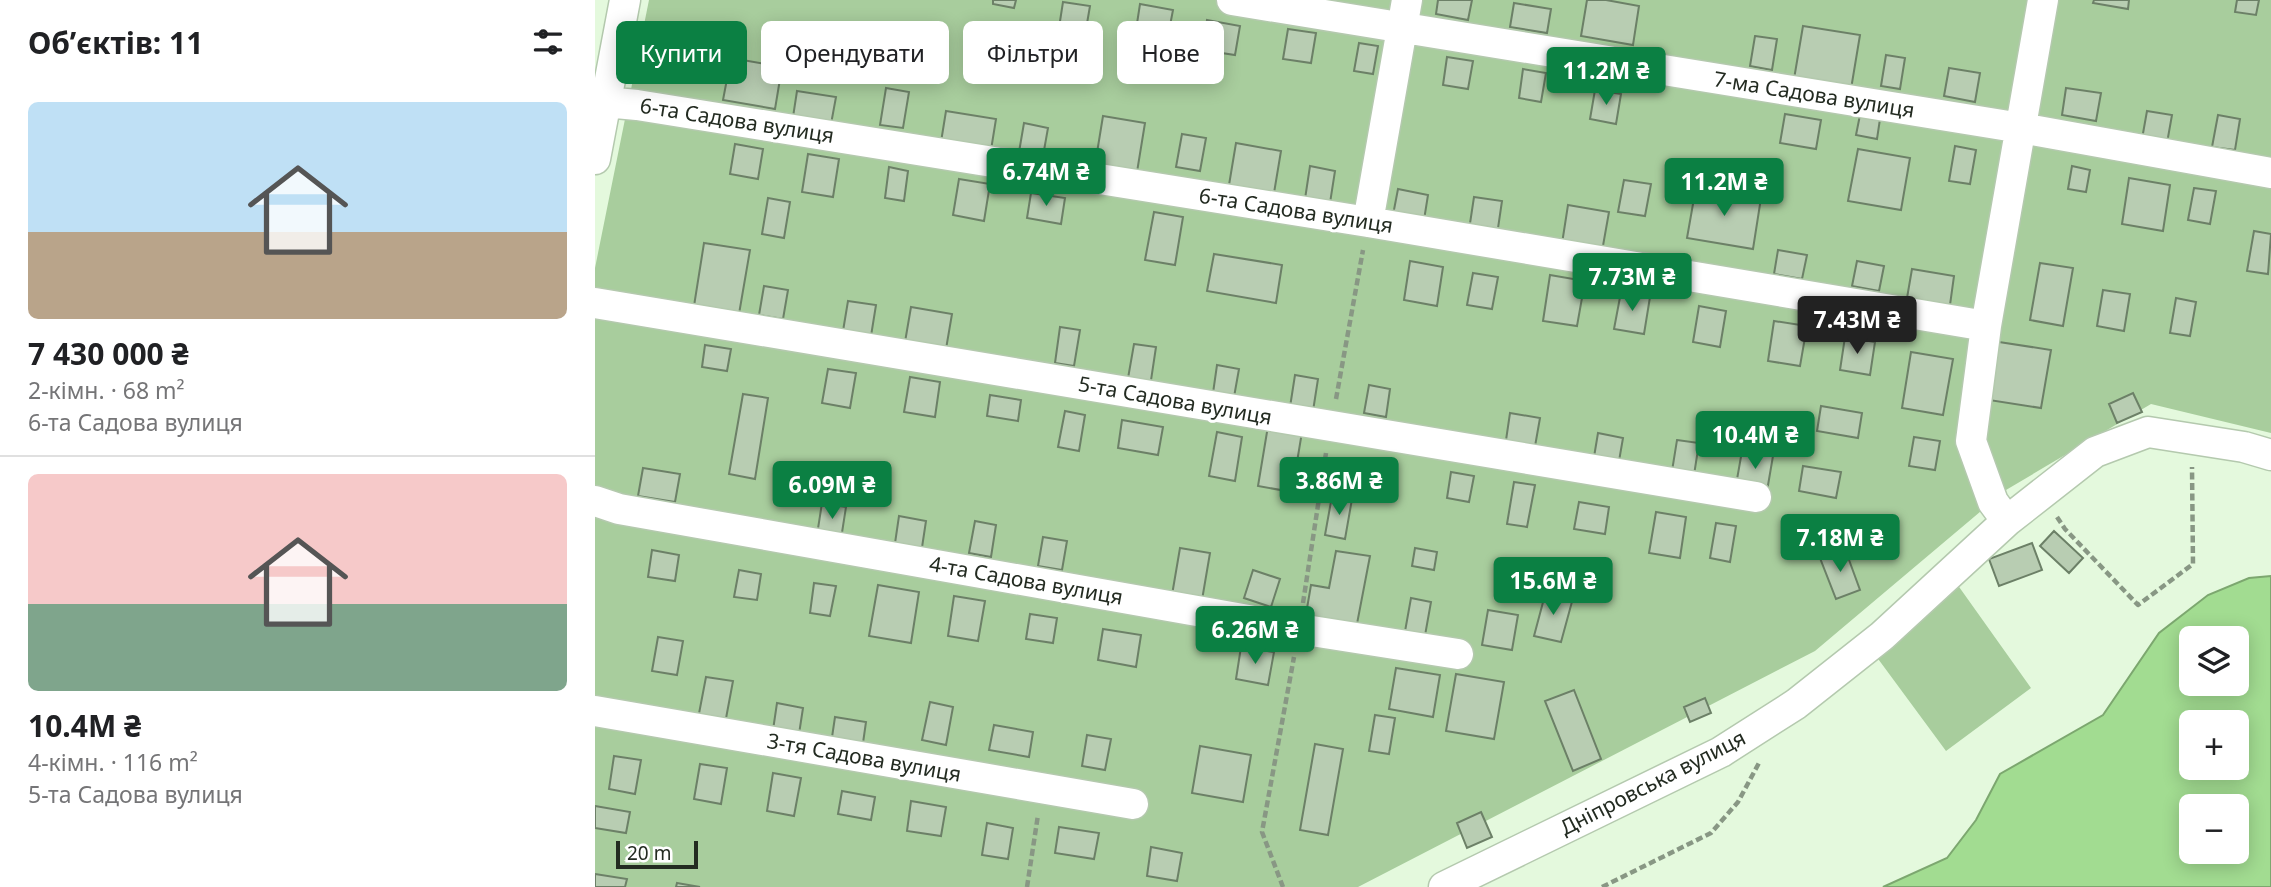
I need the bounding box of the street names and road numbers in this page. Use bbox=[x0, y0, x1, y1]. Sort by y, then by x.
street label: 7-ма Садова вулиця bbox=[1712, 64, 1917, 124]
street label: 6-та Садова вулиця bbox=[638, 91, 836, 149]
street label: 6-та Садова вулиця bbox=[1197, 181, 1395, 239]
street label: 5-та Садова вулиця bbox=[1076, 369, 1274, 431]
street label: 4-та Садова вулиця bbox=[927, 549, 1125, 611]
street label: Дніпровська вулиця bbox=[1555, 723, 1750, 841]
street label: 3-тя Садова вулиця bbox=[765, 726, 963, 788]

